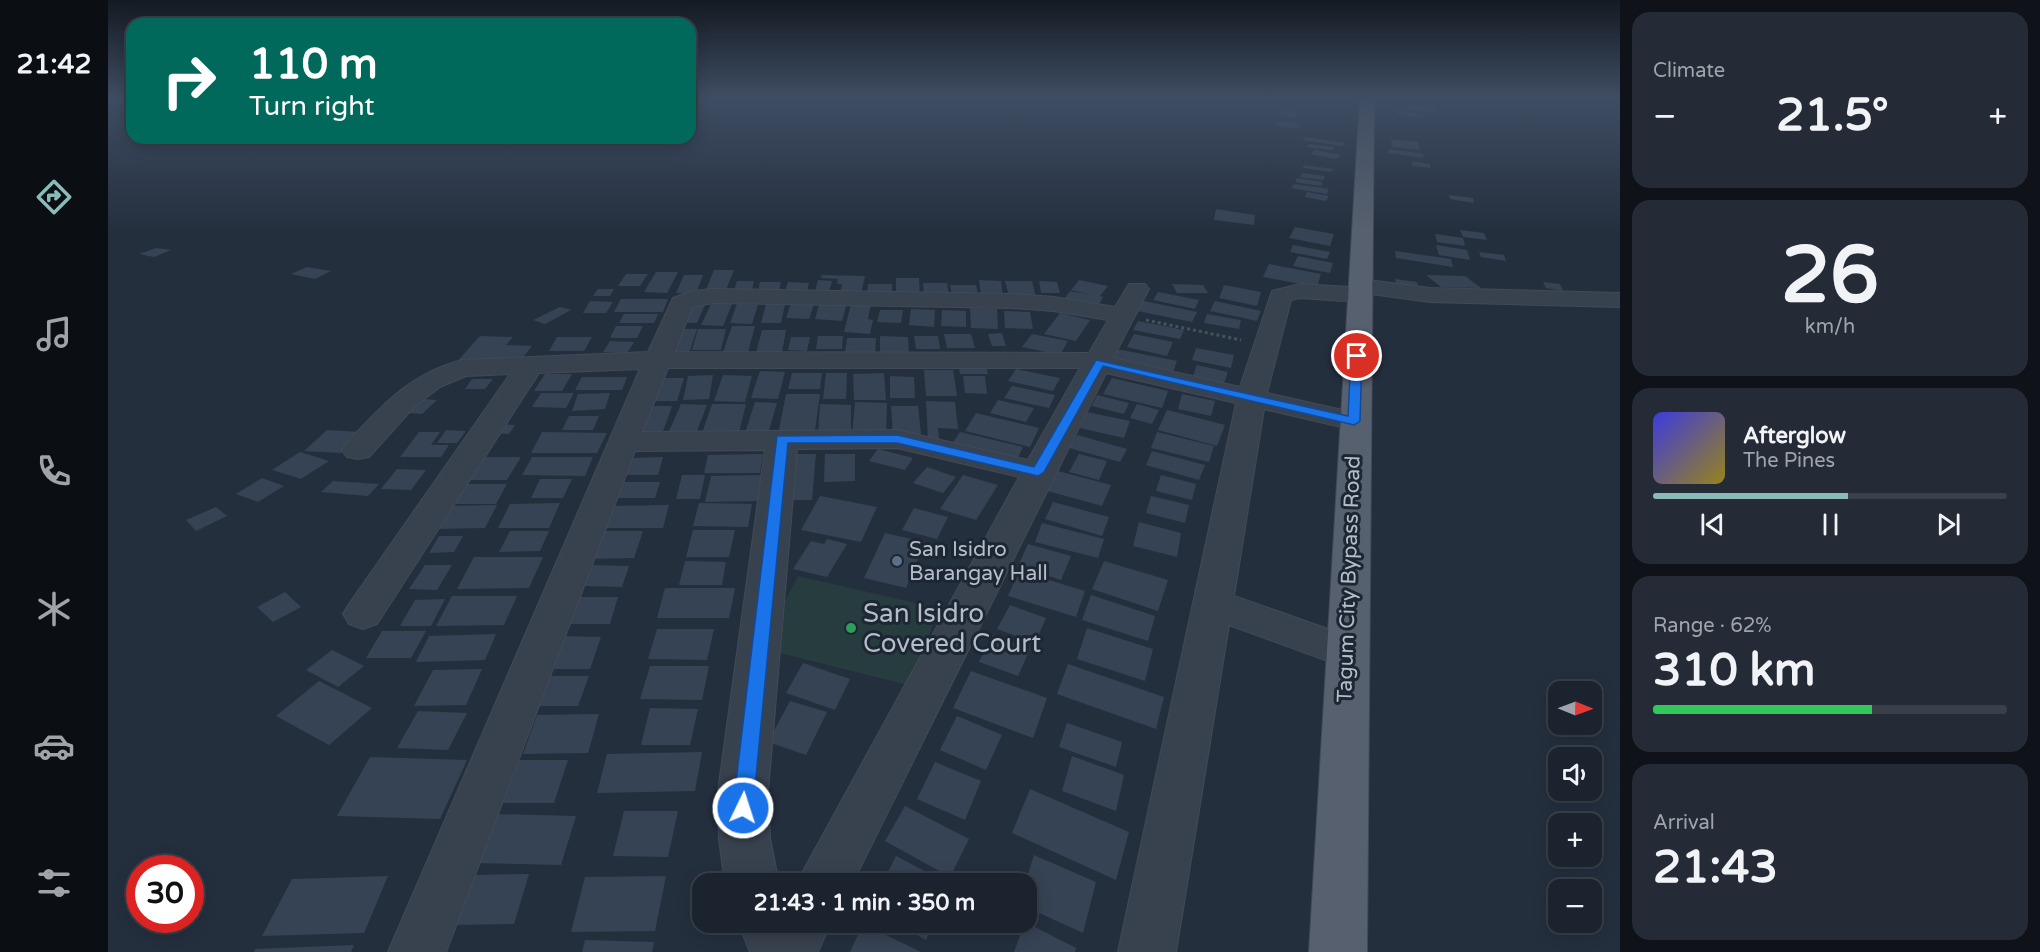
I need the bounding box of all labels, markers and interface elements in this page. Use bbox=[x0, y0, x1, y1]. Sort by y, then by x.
text: 110 m bbox=[249, 39, 378, 90]
icon: right bbox=[150, 42, 228, 120]
text: 21:42 bbox=[17, 48, 91, 81]
text: Climate bbox=[1653, 59, 1725, 83]
text: 21.5° bbox=[1776, 89, 1889, 143]
text: Turn right bbox=[249, 90, 375, 123]
text: − bbox=[1653, 97, 1677, 136]
text: + bbox=[1988, 97, 2007, 136]
icon: directions bbox=[33, 176, 75, 218]
text: 26 bbox=[1781, 229, 1879, 323]
icon: music bbox=[33, 313, 75, 355]
text: km/h bbox=[1805, 315, 1855, 339]
pin bbox=[1331, 330, 1382, 381]
icon: arrive bbox=[1340, 339, 1373, 372]
text: Afterglow bbox=[1743, 423, 1846, 449]
text: The Pines bbox=[1743, 449, 1835, 473]
icon: phone bbox=[33, 450, 75, 492]
street label: Tagum City Bypass Road bbox=[1332, 455, 1366, 703]
icon: previous bbox=[1696, 508, 1729, 541]
icon: pause bbox=[1814, 508, 1847, 541]
icon: next bbox=[1932, 508, 1965, 541]
place label: San Isidro Barangay Hall bbox=[909, 537, 1048, 586]
marker: San Isidro Barangay Hall bbox=[890, 554, 904, 568]
icon: climate bbox=[33, 588, 75, 630]
place label: San Isidro Covered Court bbox=[863, 598, 1041, 659]
text: Range · 62% bbox=[1653, 614, 1772, 638]
marker: San Isidro Covered Court bbox=[844, 621, 858, 635]
text: 310 km bbox=[1653, 644, 1815, 698]
north arrow bbox=[1548, 681, 1602, 735]
map controls bbox=[1548, 681, 1602, 933]
icon: car bbox=[33, 725, 75, 767]
button: sound bbox=[1548, 747, 1602, 801]
position arrow bbox=[711, 776, 775, 840]
text: Arrival bbox=[1653, 811, 1715, 835]
button: + bbox=[1548, 813, 1602, 867]
text: 21:43 bbox=[1653, 841, 1778, 895]
speed limit sign: 30 bbox=[126, 855, 204, 933]
icon: filters bbox=[33, 862, 75, 904]
button: − bbox=[1548, 879, 1602, 933]
text: 21:43 · 1 min · 350 m bbox=[754, 890, 975, 916]

